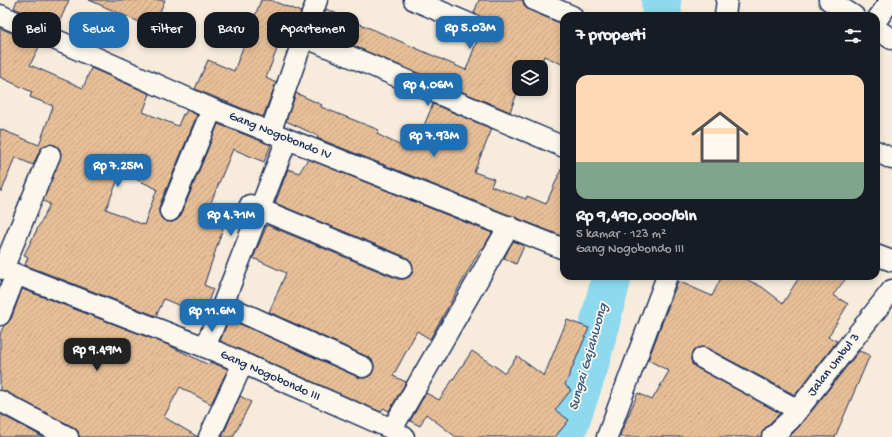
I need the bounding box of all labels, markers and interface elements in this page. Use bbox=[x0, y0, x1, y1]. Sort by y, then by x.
chip: Beli bbox=[12, 12, 61, 48]
chip: Sewa bbox=[69, 12, 129, 48]
chip: Filter bbox=[137, 12, 196, 48]
chip: Baru bbox=[204, 12, 259, 48]
chip: Apartemen bbox=[267, 12, 359, 48]
pin: Rp 5.03M bbox=[429, 16, 511, 50]
text: Rp 5.03M bbox=[445, 21, 495, 36]
icon: filters bbox=[842, 25, 864, 47]
text: 7 properti bbox=[576, 26, 646, 46]
map controls bbox=[512, 60, 548, 96]
button: layers bbox=[512, 60, 548, 96]
pin: Rp 4.06M bbox=[387, 73, 469, 107]
text: Rp 4.06M bbox=[403, 78, 453, 93]
icon: home bbox=[684, 101, 756, 173]
street label: Gang Nogobondo IV bbox=[227, 109, 333, 163]
pin: Rp 7.93M bbox=[393, 124, 475, 158]
text: Rp 7.93M bbox=[409, 129, 459, 144]
pin: Rp 7.25M bbox=[77, 154, 159, 188]
text: Rp 7.25M bbox=[93, 159, 143, 174]
pin: Rp 4.71M bbox=[190, 203, 272, 237]
text: Rp 9,490,000/bln bbox=[576, 207, 697, 227]
text: Rp 4.71M bbox=[207, 208, 255, 223]
text: 5 kamar · 123 m² bbox=[576, 227, 666, 242]
text: Gang Nogobondo III bbox=[576, 242, 684, 257]
pin: Rp 11.6M bbox=[171, 299, 253, 333]
water label: Sungai Gajahwong bbox=[566, 301, 613, 412]
text: Rp 11.6M bbox=[189, 304, 235, 319]
street label: Jalan Umbul 3 bbox=[805, 330, 863, 399]
pin: Rp 9.49M bbox=[56, 338, 138, 372]
text: Rp 9.49M bbox=[73, 343, 121, 358]
street label: Gang Nogobondo III bbox=[218, 347, 322, 405]

